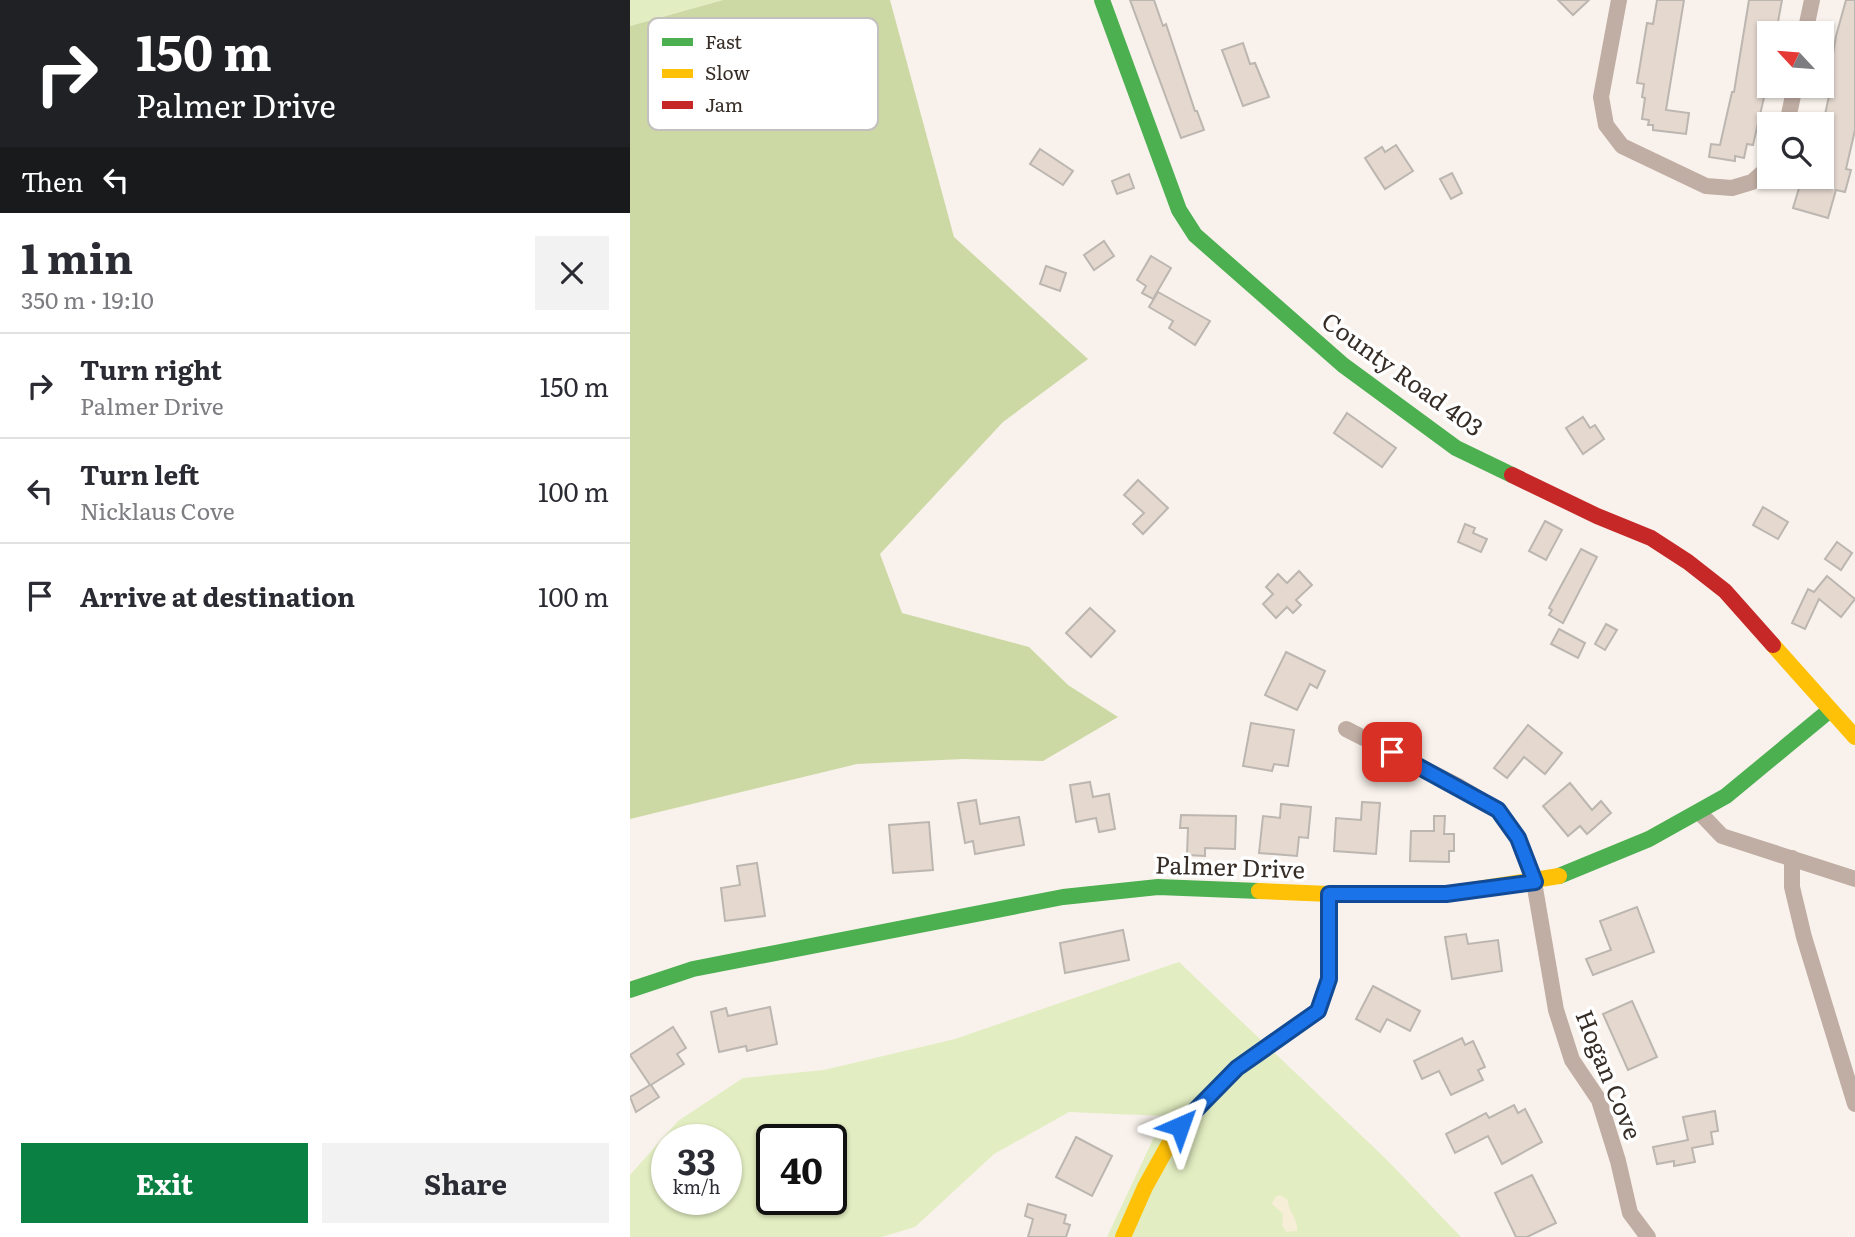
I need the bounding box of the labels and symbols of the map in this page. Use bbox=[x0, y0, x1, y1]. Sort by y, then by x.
legend bbox=[648, 18, 878, 130]
north arrow bbox=[1757, 21, 1834, 98]
text: Fast bbox=[705, 27, 742, 55]
text: Slow bbox=[705, 58, 750, 86]
text: Jam bbox=[705, 90, 743, 118]
street label: County Road 403 bbox=[1315, 302, 1491, 444]
pin bbox=[1362, 722, 1422, 782]
street label: Palmer Drive bbox=[1155, 845, 1306, 886]
street label: Hogan Cove bbox=[1568, 1004, 1652, 1144]
position arrow bbox=[1143, 1089, 1217, 1163]
speed limit sign: 40 bbox=[756, 1124, 847, 1215]

